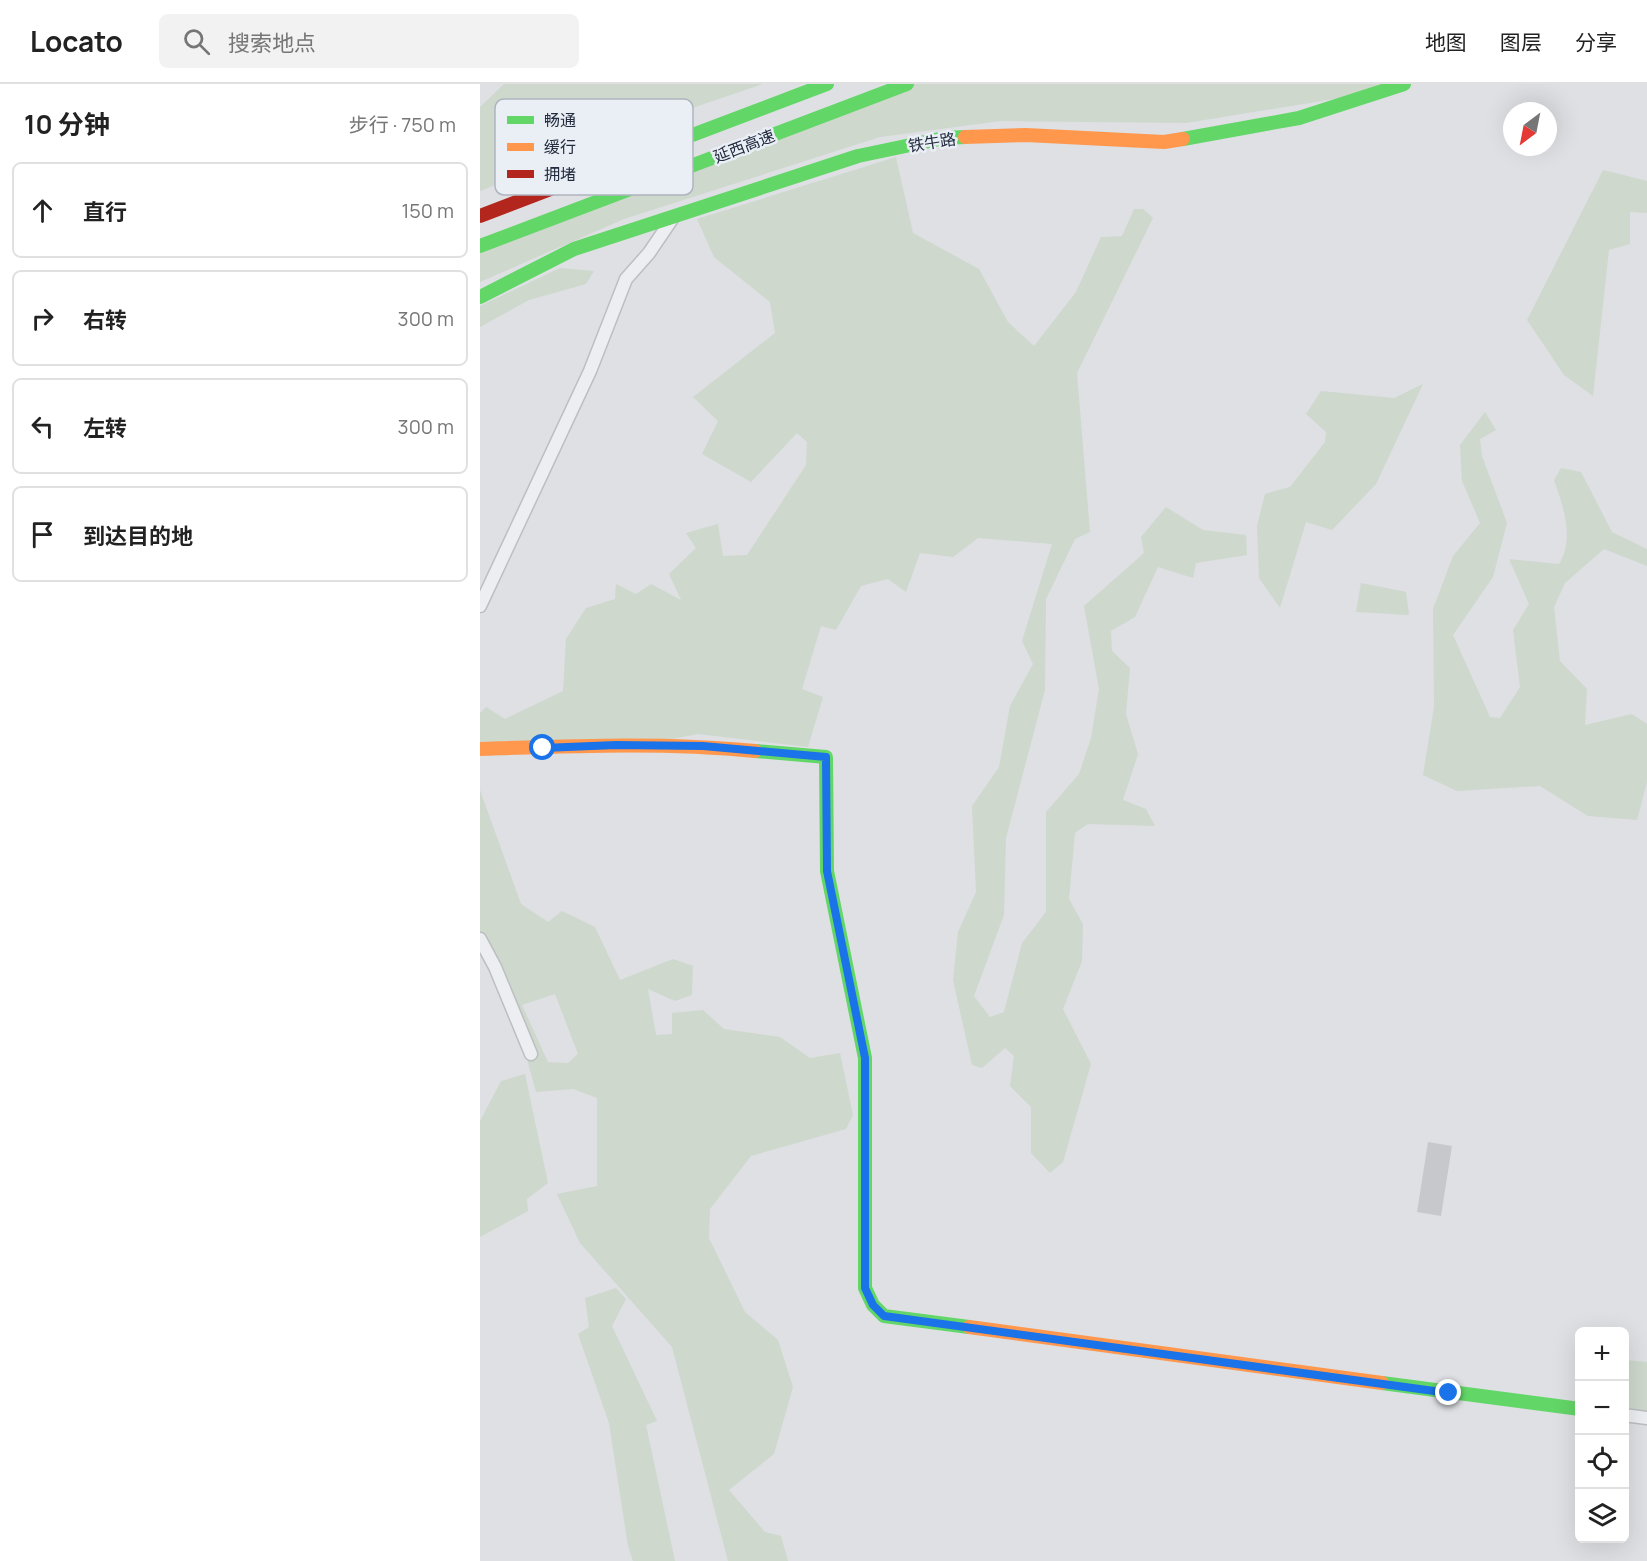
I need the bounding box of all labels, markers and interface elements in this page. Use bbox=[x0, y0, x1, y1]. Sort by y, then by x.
search box bbox=[159, 14, 579, 68]
text: Locato bbox=[30, 22, 123, 60]
icon: search bbox=[180, 25, 213, 58]
text: 搜索地点 bbox=[228, 28, 316, 58]
text: 地图 bbox=[1425, 28, 1467, 56]
text: 图层 bbox=[1500, 28, 1542, 56]
text: 分享 bbox=[1575, 28, 1617, 56]
legend bbox=[495, 99, 693, 195]
north arrow bbox=[1503, 102, 1557, 156]
text: 10 分钟 bbox=[24, 106, 110, 142]
text: 畅通 bbox=[544, 109, 576, 131]
text: 步行 · 750 m bbox=[349, 111, 456, 138]
street label: 延西高速 bbox=[710, 124, 778, 168]
street label: 铁牛路 bbox=[907, 127, 957, 157]
text: 缓行 bbox=[544, 136, 576, 158]
text: 拥堵 bbox=[544, 163, 576, 185]
icon: ahead bbox=[26, 194, 59, 227]
text: 直行 bbox=[83, 197, 127, 227]
text: 150 m bbox=[401, 197, 454, 224]
icon: right bbox=[26, 302, 59, 335]
text: 右转 bbox=[83, 305, 127, 335]
text: 300 m bbox=[398, 305, 454, 332]
icon: left bbox=[26, 410, 59, 443]
text: 左转 bbox=[83, 413, 127, 443]
text: 300 m bbox=[398, 413, 454, 440]
icon: arrive bbox=[26, 518, 59, 551]
text: 到达目的地 bbox=[83, 521, 193, 551]
route start bbox=[529, 734, 555, 760]
map controls bbox=[1575, 1327, 1629, 1543]
button: + bbox=[1575, 1327, 1629, 1381]
route end bbox=[1435, 1379, 1461, 1405]
button: − bbox=[1575, 1381, 1629, 1435]
button: locate bbox=[1575, 1435, 1629, 1489]
button: layers bbox=[1575, 1489, 1629, 1543]

